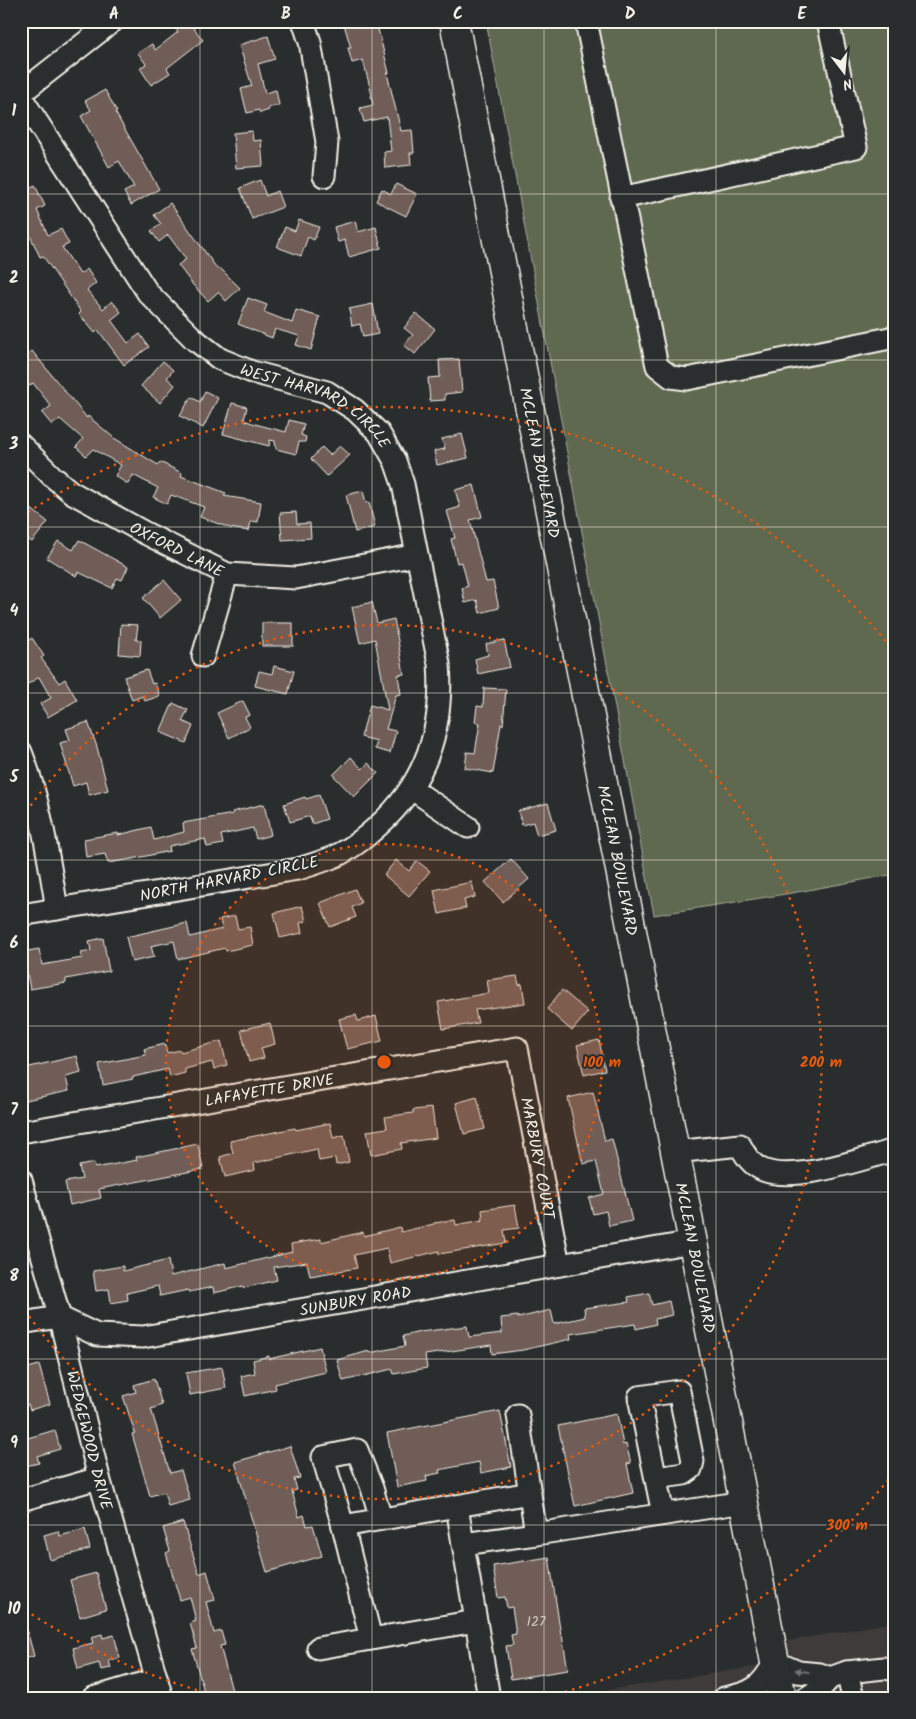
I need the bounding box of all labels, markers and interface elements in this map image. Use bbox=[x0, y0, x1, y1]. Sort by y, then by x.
text: A bbox=[109, 2, 119, 27]
text: B bbox=[281, 2, 291, 27]
text: C bbox=[453, 2, 463, 27]
text: D bbox=[625, 2, 636, 27]
text: E bbox=[798, 2, 808, 27]
north arrow bbox=[818, 48, 868, 98]
text: N bbox=[840, 72, 855, 95]
text: 1 bbox=[12, 99, 17, 124]
text: 2 bbox=[9, 266, 19, 291]
street label: WEST HARVARD CIRCLE bbox=[236, 357, 397, 454]
street label: MCLEAN BOULEVARD bbox=[512, 385, 566, 540]
text: 3 bbox=[9, 432, 19, 457]
street label: OXFORD LANE bbox=[125, 516, 228, 585]
text: 4 bbox=[10, 599, 19, 624]
text: 5 bbox=[9, 765, 20, 790]
street label: MCLEAN BOULEVARD bbox=[590, 783, 644, 938]
street label: NORTH HARVARD CIRCLE bbox=[138, 850, 321, 909]
text: 6 bbox=[10, 931, 19, 956]
text: 100 m bbox=[583, 1051, 621, 1075]
text: 200 m bbox=[800, 1051, 842, 1075]
centre of rings bbox=[375, 1053, 393, 1071]
street label: LAFAYETTE DRIVE bbox=[203, 1067, 337, 1114]
street label: MARBURY COURT bbox=[513, 1095, 561, 1223]
text: 7 bbox=[10, 1098, 18, 1123]
street label: MCLEAN BOULEVARD bbox=[667, 1180, 721, 1335]
text: 8 bbox=[9, 1264, 19, 1289]
street label: SUNBURY ROAD bbox=[298, 1280, 413, 1324]
street label: WEDGEWOOD DRIVE bbox=[59, 1368, 119, 1514]
text: 9 bbox=[10, 1431, 18, 1456]
text: 300 m bbox=[825, 1514, 868, 1538]
text: 10 bbox=[7, 1597, 21, 1622]
house number: 127 bbox=[527, 1611, 546, 1633]
one-way arrow bbox=[794, 1667, 810, 1675]

